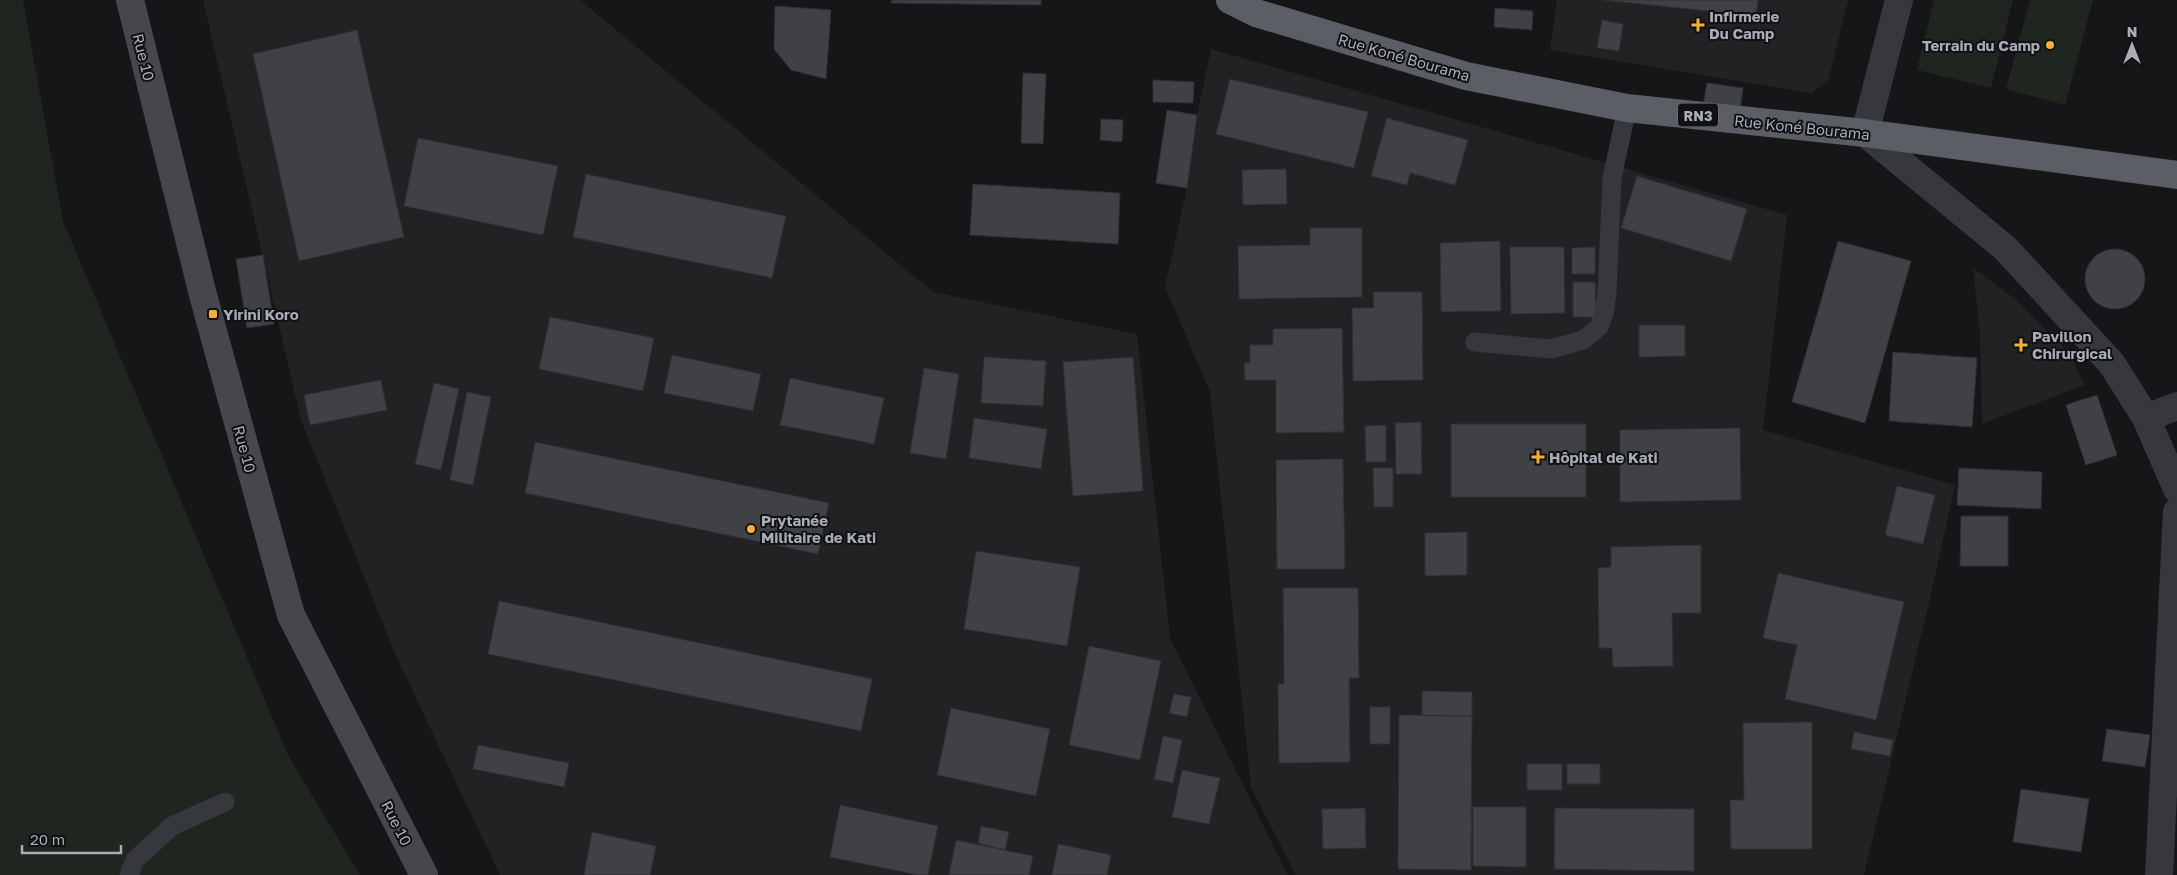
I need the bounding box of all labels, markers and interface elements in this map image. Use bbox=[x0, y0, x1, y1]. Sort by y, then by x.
place label: Infirmerie Du Camp bbox=[1709, 7, 1780, 42]
marker: Infirmerie Du Camp bbox=[1691, 18, 1705, 32]
north arrow bbox=[2107, 20, 2157, 70]
text: N bbox=[2127, 23, 2137, 40]
street label: Rue Koné Bourama bbox=[1336, 30, 1472, 84]
street label: Rue 10 bbox=[129, 32, 159, 82]
place label: Terrain du Camp bbox=[1922, 36, 2040, 54]
marker: Terrain du Camp bbox=[2044, 39, 2056, 51]
road number: RN3 bbox=[1678, 104, 1718, 126]
street label: Rue Koné Bourama bbox=[1733, 111, 1871, 143]
place label: Yirini Koro bbox=[223, 305, 299, 323]
marker: Yirini Koro bbox=[207, 308, 219, 320]
place label: Pavillon Chirurgical bbox=[2032, 327, 2112, 362]
marker: Pavillon Chirurgical bbox=[2014, 338, 2028, 352]
street label: Rue 10 bbox=[230, 423, 260, 475]
place label: Hôpital de Kati bbox=[1549, 448, 1658, 466]
marker: Hôpital de Kati bbox=[1531, 450, 1545, 464]
place label: Prytanée Militaire de Kati bbox=[761, 511, 876, 546]
marker: Prytanée Militaire de Kati bbox=[745, 523, 757, 535]
street label: Rue 10 bbox=[378, 798, 416, 848]
scale bar bbox=[22, 822, 121, 854]
text: 20 m bbox=[30, 830, 65, 848]

